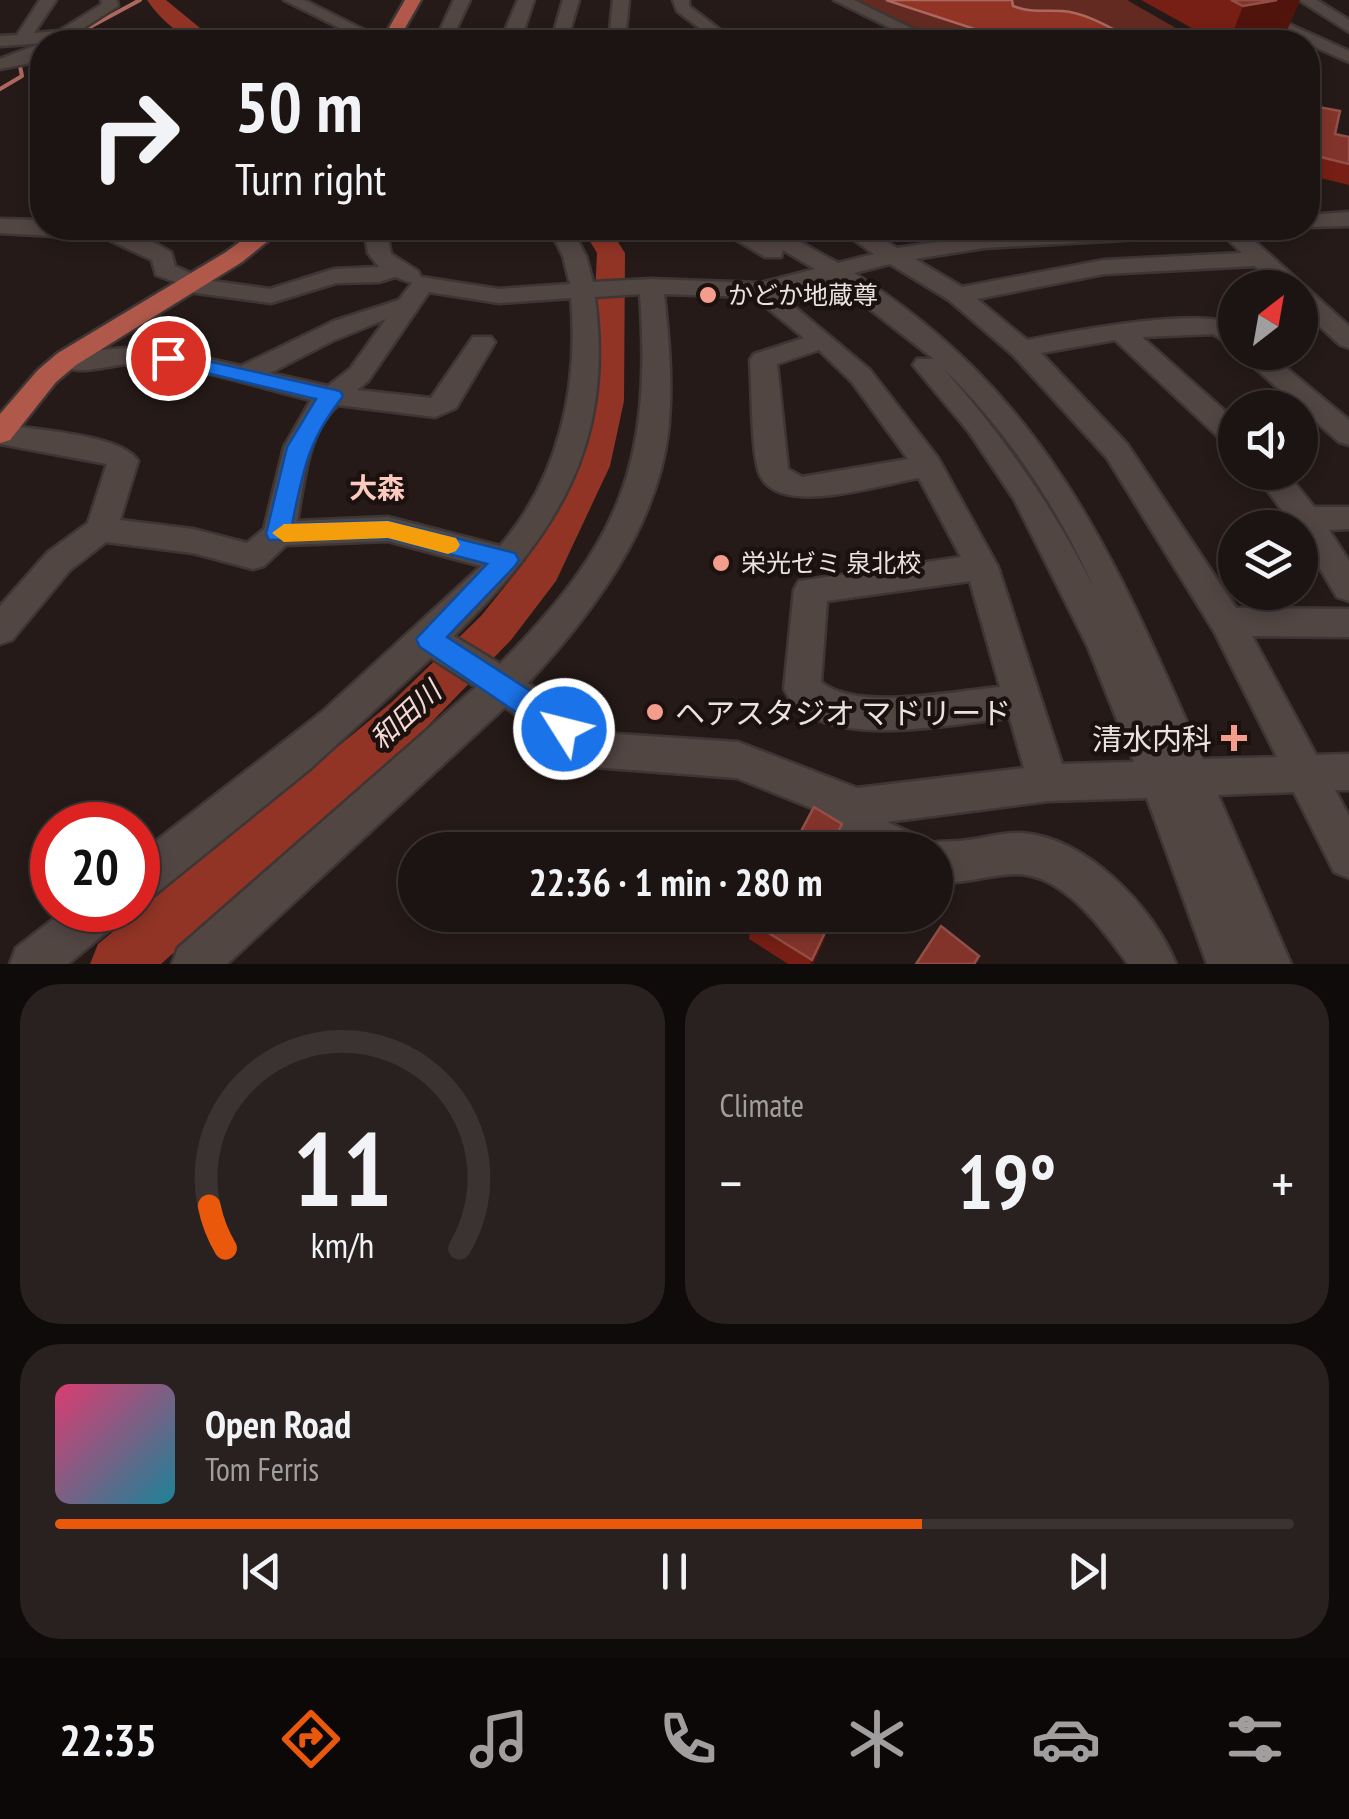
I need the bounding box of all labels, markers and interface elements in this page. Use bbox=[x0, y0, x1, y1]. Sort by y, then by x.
text: 50 m bbox=[235, 61, 363, 151]
icon: right bbox=[70, 70, 200, 200]
text: Turn right bbox=[235, 149, 386, 207]
north arrow bbox=[1218, 270, 1318, 370]
map controls bbox=[1218, 270, 1318, 610]
place label: かどか地蔵尊 bbox=[728, 279, 878, 311]
marker: かどか地蔵尊 bbox=[697, 284, 719, 306]
pin bbox=[126, 316, 211, 401]
icon: arrive bbox=[141, 331, 196, 386]
button: sound bbox=[1218, 390, 1318, 490]
district label: 大森 bbox=[349, 469, 405, 506]
button: layers bbox=[1218, 510, 1318, 610]
place label: 栄光ゼミ 泉北校 bbox=[741, 547, 921, 579]
marker: 栄光ゼミ 泉北校 bbox=[710, 552, 732, 574]
water label: 和田川 bbox=[362, 671, 451, 757]
position arrow bbox=[512, 677, 616, 781]
place label: ヘアスタジオ マドリード bbox=[675, 693, 1011, 732]
marker: ヘアスタジオ マドリード bbox=[644, 701, 666, 723]
place label: 清水内科 bbox=[1092, 719, 1212, 758]
marker: 清水内科 bbox=[1221, 725, 1247, 751]
speed limit sign: 20 bbox=[30, 802, 160, 932]
text: 22:36 · 1 min · 280 m bbox=[529, 857, 822, 906]
text: Climate bbox=[720, 1084, 804, 1126]
text: 11 bbox=[293, 1100, 392, 1235]
text: 19° bbox=[957, 1133, 1056, 1230]
text: − bbox=[720, 1147, 742, 1218]
text: + bbox=[1271, 1147, 1294, 1218]
text: km/h bbox=[311, 1222, 374, 1268]
text: Open Road bbox=[205, 1399, 351, 1448]
text: Tom Ferris bbox=[205, 1448, 319, 1490]
icon: previous bbox=[234, 1544, 289, 1599]
icon: pause bbox=[647, 1544, 702, 1599]
icon: next bbox=[1060, 1544, 1115, 1599]
icon: directions bbox=[276, 1704, 346, 1774]
icon: music bbox=[464, 1704, 534, 1774]
icon: phone bbox=[653, 1704, 723, 1774]
icon: climate bbox=[842, 1704, 912, 1774]
icon: car bbox=[1031, 1704, 1101, 1774]
icon: filters bbox=[1220, 1704, 1290, 1774]
text: 22:35 bbox=[59, 1710, 157, 1768]

